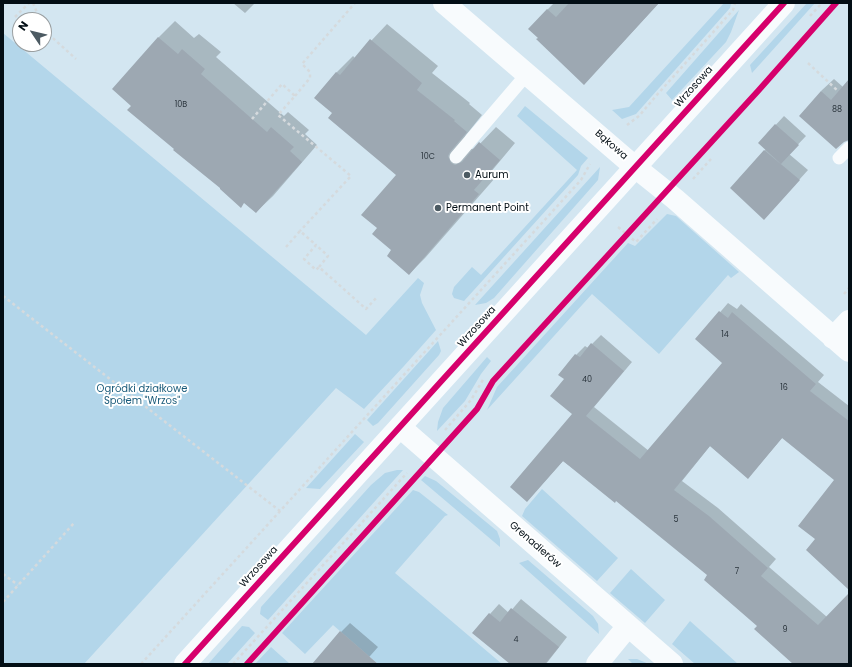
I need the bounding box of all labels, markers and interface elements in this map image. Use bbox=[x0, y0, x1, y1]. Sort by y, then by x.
north arrow bbox=[12, 12, 52, 52]
text: N bbox=[14, 18, 32, 34]
street label: Wrzosowa bbox=[672, 64, 716, 110]
house number: 10B bbox=[175, 100, 187, 110]
house number: 88 bbox=[832, 105, 842, 115]
street label: Bąkowa bbox=[592, 128, 630, 162]
house number: 10C bbox=[421, 152, 435, 162]
place label: Aurum bbox=[475, 169, 509, 181]
marker: Aurum bbox=[462, 170, 472, 180]
place label: Permanent Point bbox=[446, 202, 529, 214]
marker: Permanent Point bbox=[433, 203, 443, 213]
street label: Wrzosowa bbox=[455, 304, 499, 350]
house number: 14 bbox=[721, 330, 729, 340]
house number: 40 bbox=[582, 375, 592, 385]
park label: Ogródki działkowe Społem "Wrzos" bbox=[97, 383, 187, 406]
house number: 16 bbox=[780, 383, 788, 393]
house number: 5 bbox=[673, 515, 679, 525]
street label: Grenadierów bbox=[507, 519, 563, 571]
street label: Wrzosowa bbox=[237, 544, 281, 590]
house number: 7 bbox=[735, 567, 739, 577]
house number: 9 bbox=[782, 625, 788, 635]
house number: 4 bbox=[513, 635, 519, 645]

